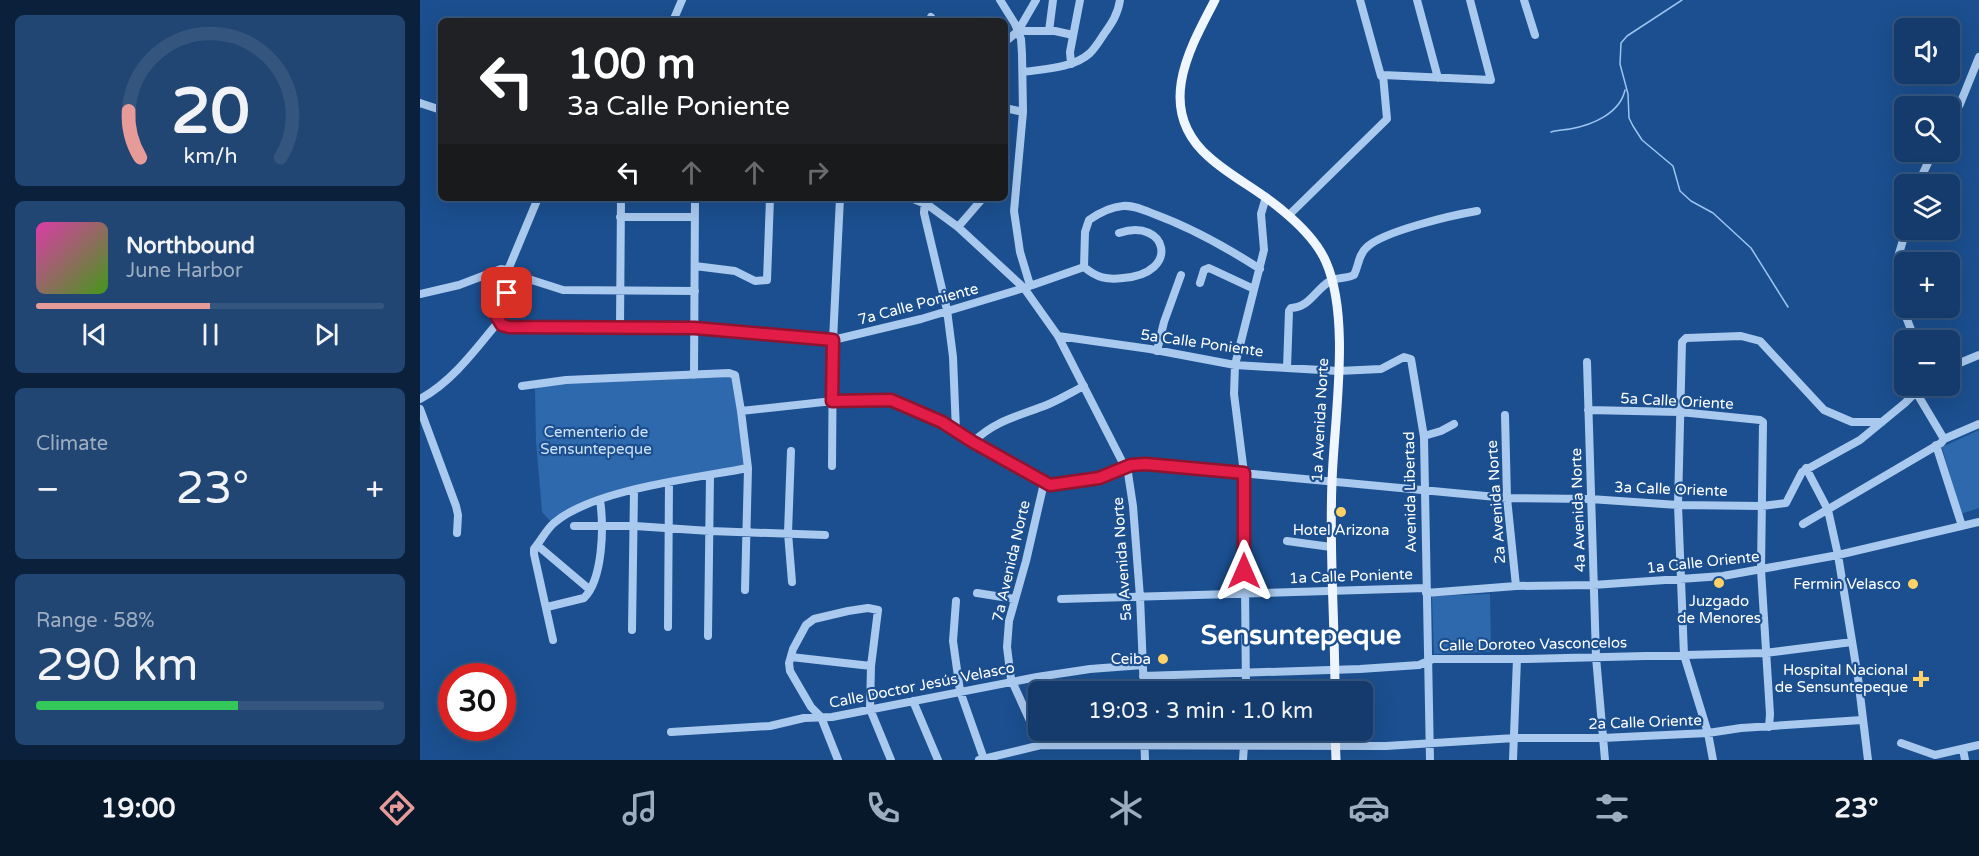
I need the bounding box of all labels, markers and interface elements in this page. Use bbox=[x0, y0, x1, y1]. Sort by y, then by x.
map controls bbox=[1894, 18, 1960, 396]
button: sound bbox=[1894, 18, 1960, 84]
text: 100 m bbox=[567, 39, 696, 90]
icon: left bbox=[468, 42, 546, 120]
text: 20 bbox=[171, 75, 249, 150]
text: 3a Calle Poniente bbox=[567, 90, 790, 123]
button: search bbox=[1894, 96, 1960, 162]
text: km/h bbox=[183, 143, 237, 169]
icon: left bbox=[612, 156, 645, 189]
icon: ahead bbox=[675, 156, 708, 189]
icon: ahead bbox=[738, 156, 771, 189]
icon: right bbox=[801, 156, 834, 189]
button: layers bbox=[1894, 174, 1960, 240]
text: Northbound bbox=[126, 233, 255, 259]
button: + bbox=[1894, 252, 1960, 318]
text: June Harbor bbox=[126, 259, 243, 283]
pin bbox=[481, 267, 532, 318]
icon: arrive bbox=[490, 276, 523, 309]
street label: 7a Calle Poniente bbox=[856, 279, 980, 329]
icon: previous bbox=[78, 318, 111, 351]
icon: pause bbox=[194, 318, 227, 351]
icon: next bbox=[310, 318, 343, 351]
street label: 5a Calle Poniente bbox=[1139, 325, 1265, 361]
button: − bbox=[1894, 330, 1960, 396]
street label: 1a Avenida Norte bbox=[1308, 358, 1332, 482]
street label: 5a Calle Oriente bbox=[1620, 389, 1734, 413]
park label: Cementerio de Sensuntepeque bbox=[540, 423, 652, 458]
street label: Avenida Libertad bbox=[1400, 431, 1420, 553]
text: Climate bbox=[36, 432, 108, 456]
street label: 2a Avenida Norte bbox=[1483, 439, 1509, 565]
street label: 4a Avenida Norte bbox=[1567, 448, 1589, 572]
text: 23° bbox=[176, 462, 249, 516]
text: − bbox=[36, 470, 60, 509]
text: + bbox=[365, 470, 384, 509]
street label: 3a Calle Oriente bbox=[1614, 478, 1728, 500]
street label: 5a Avenida Norte bbox=[1109, 496, 1135, 622]
street label: 7a Avenida Norte bbox=[988, 498, 1034, 624]
marker: Hotel Arizona bbox=[1334, 505, 1348, 519]
place label: Hotel Arizona bbox=[1293, 521, 1389, 539]
position arrow bbox=[1212, 539, 1276, 603]
street label: 1a Calle Oriente bbox=[1646, 547, 1760, 577]
street label: 1a Calle Poniente bbox=[1289, 565, 1413, 587]
place label: Fermin Velasco bbox=[1793, 575, 1901, 593]
marker: Juzgado de Menores bbox=[1712, 576, 1726, 590]
marker: Fermin Velasco bbox=[1906, 577, 1920, 591]
place label: Juzgado de Menores bbox=[1677, 592, 1761, 627]
text: Range · 58% bbox=[36, 609, 155, 633]
district label: Sensuntepeque bbox=[1201, 619, 1401, 652]
street label: Calle Doroteo Vasconcelos bbox=[1439, 633, 1627, 655]
text: 290 km bbox=[36, 639, 198, 693]
place label: Ceiba bbox=[1111, 650, 1151, 668]
marker: Ceiba bbox=[1156, 652, 1170, 666]
street label: Calle Doctor Jesús Velasco bbox=[828, 658, 1016, 712]
place label: Hospital Nacional de Sensuntepeque bbox=[1775, 661, 1908, 696]
speed limit sign: 30 bbox=[438, 663, 516, 741]
marker: Hospital Nacional de Sensuntepeque bbox=[1912, 670, 1930, 688]
text: 19:03 · 3 min · 1.0 km bbox=[1088, 698, 1313, 724]
street label: 2a Calle Oriente bbox=[1588, 711, 1702, 733]
icon: directions bbox=[376, 787, 418, 829]
icon: music bbox=[619, 787, 661, 829]
icon: phone bbox=[862, 787, 904, 829]
icon: climate bbox=[1105, 787, 1147, 829]
icon: car bbox=[1348, 787, 1390, 829]
icon: filters bbox=[1591, 787, 1633, 829]
text: 19:00 bbox=[101, 792, 175, 825]
text: 23° bbox=[1834, 792, 1878, 825]

